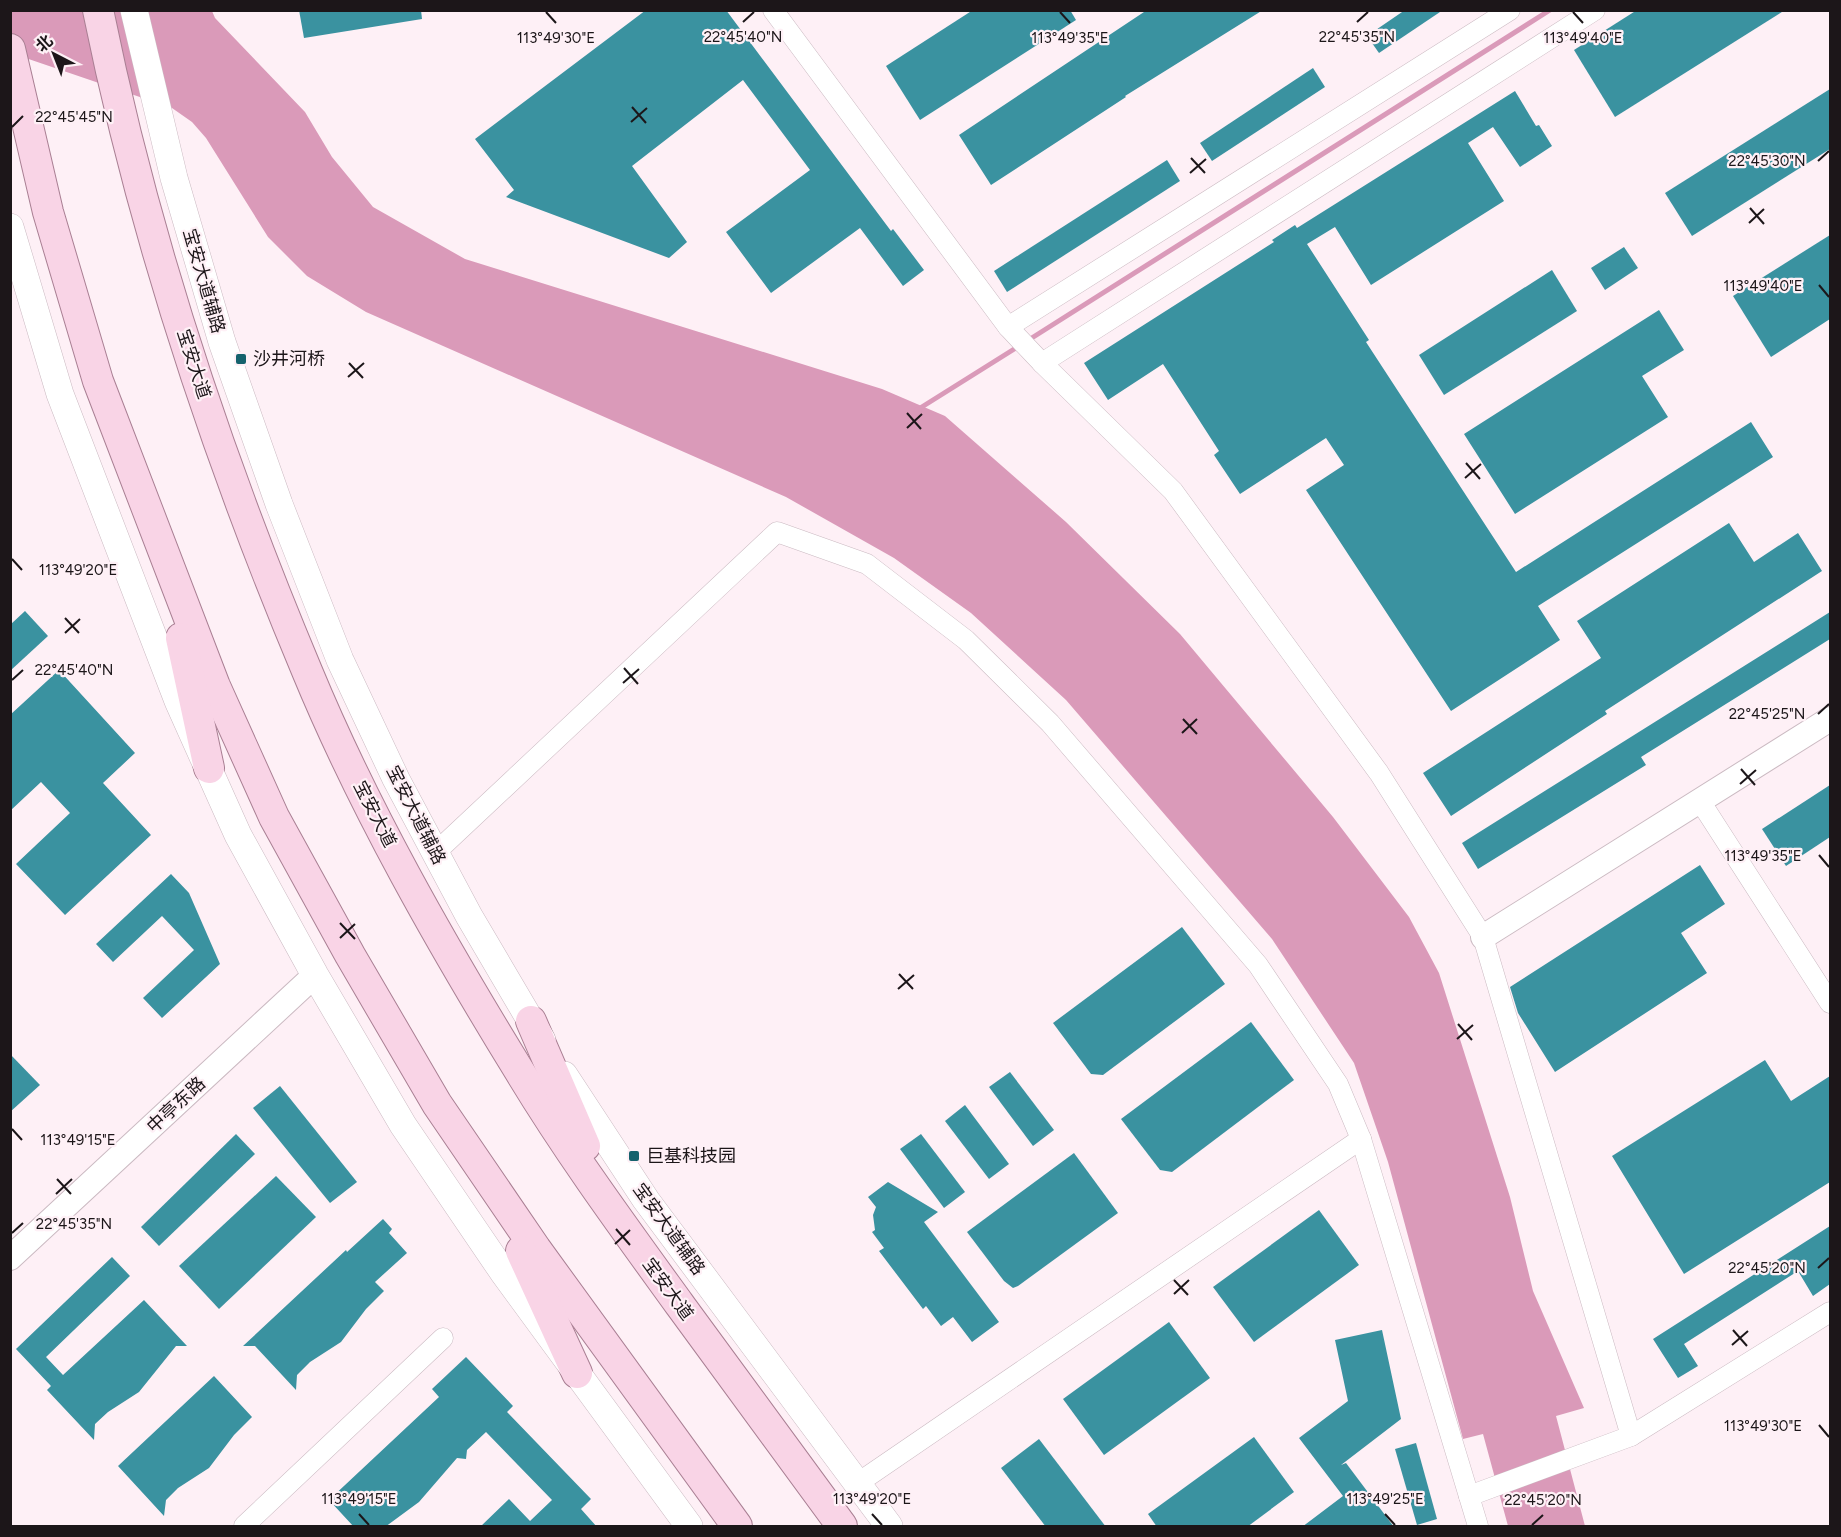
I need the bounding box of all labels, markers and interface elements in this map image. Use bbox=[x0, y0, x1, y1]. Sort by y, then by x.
north arrow bbox=[24, 24, 84, 84]
text: 22°45'40"N bbox=[704, 28, 782, 46]
text: 22°45'35"N bbox=[1319, 28, 1395, 46]
text: 113°49'30"E bbox=[517, 29, 595, 47]
text: 113°49'35"E bbox=[1031, 29, 1109, 47]
text: 113°49'40"E bbox=[1543, 29, 1623, 47]
text: 北 bbox=[32, 31, 57, 56]
text: 22°45'45"N bbox=[35, 108, 113, 126]
text: 22°45'30"N bbox=[1728, 152, 1806, 170]
street label: 宝安大道辅路 bbox=[179, 226, 229, 336]
text: 113°49'40"E bbox=[1723, 277, 1803, 295]
street label: 宝安大道 bbox=[172, 326, 216, 402]
place label: 沙井河桥 bbox=[253, 348, 325, 370]
marker: 沙井河桥 bbox=[234, 352, 248, 366]
text: 113°49'20"E bbox=[39, 561, 117, 579]
text: 22°45'40"N bbox=[35, 661, 113, 679]
text: 22°45'25"N bbox=[1729, 705, 1805, 723]
street label: 宝安大道辅路 bbox=[382, 762, 450, 868]
street label: 宝安大道 bbox=[349, 777, 401, 851]
text: 113°49'35"E bbox=[1724, 847, 1802, 865]
street label: 中亭东路 bbox=[142, 1072, 210, 1138]
text: 113°49'15"E bbox=[40, 1131, 116, 1149]
place label: 巨基科技园 bbox=[646, 1145, 736, 1167]
marker: 巨基科技园 bbox=[627, 1149, 641, 1163]
street label: 宝安大道辅路 bbox=[628, 1179, 710, 1279]
text: 22°45'35"N bbox=[36, 1215, 112, 1233]
street label: 宝安大道 bbox=[638, 1253, 698, 1325]
text: 22°45'20"N bbox=[1728, 1259, 1806, 1277]
text: 113°49'30"E bbox=[1724, 1417, 1802, 1435]
text: 113°49'15"E bbox=[321, 1490, 397, 1508]
text: 113°49'20"E bbox=[833, 1490, 911, 1508]
text: 113°49'25"E bbox=[1346, 1490, 1424, 1508]
text: 22°45'20"N bbox=[1504, 1491, 1582, 1509]

